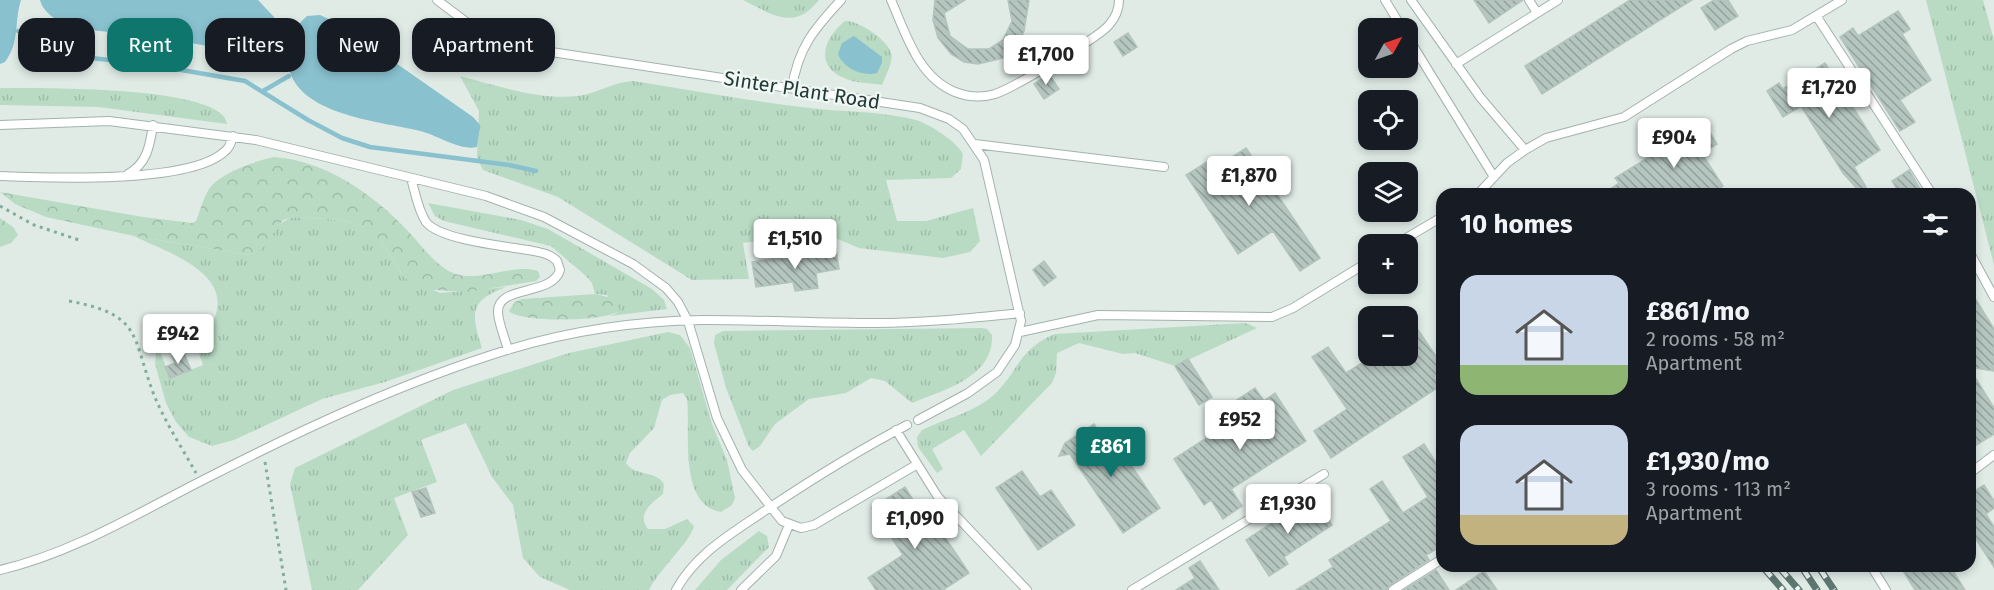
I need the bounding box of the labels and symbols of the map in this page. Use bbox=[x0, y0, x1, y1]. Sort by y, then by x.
north arrow bbox=[1358, 18, 1418, 78]
pin: £1,700 bbox=[997, 35, 1095, 86]
street label: Sinter Plant Road bbox=[722, 66, 882, 114]
pin: £1,720 bbox=[1780, 68, 1878, 119]
pin: £904 bbox=[1638, 118, 1710, 169]
pin: £1,870 bbox=[1200, 156, 1298, 207]
pin: £1,510 bbox=[746, 219, 844, 270]
pin: £942 bbox=[142, 314, 214, 365]
pin: £952 bbox=[1204, 400, 1276, 451]
pin: £861 bbox=[1075, 427, 1147, 478]
pin: £1,930 bbox=[1239, 484, 1337, 535]
pin: £1,090 bbox=[866, 499, 964, 550]

